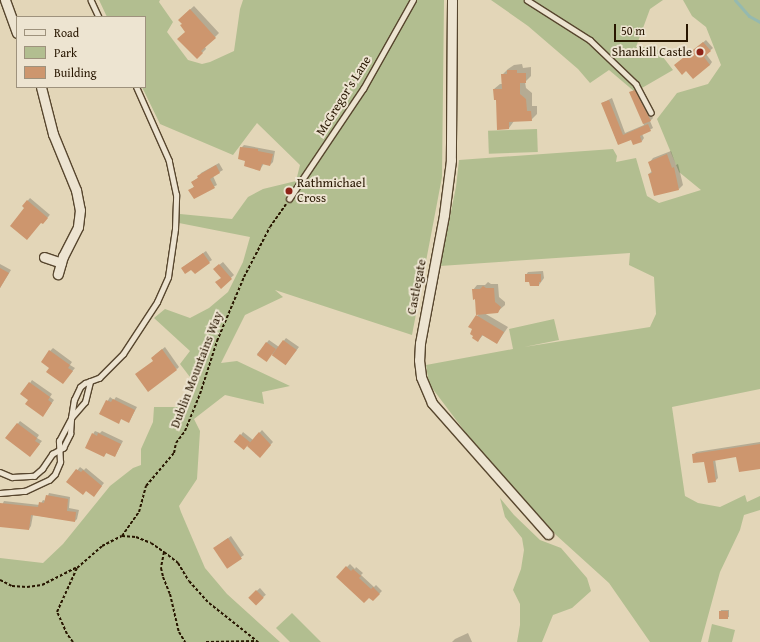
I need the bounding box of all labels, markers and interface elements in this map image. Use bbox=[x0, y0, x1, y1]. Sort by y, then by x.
legend bbox=[16, 16, 146, 88]
scale bar bbox=[616, 16, 690, 42]
text: 50 m bbox=[621, 22, 645, 39]
text: Road bbox=[54, 24, 79, 41]
text: Park bbox=[54, 44, 77, 61]
place label: Shankill Castle bbox=[612, 44, 692, 60]
marker: Shankill Castle bbox=[695, 47, 705, 57]
street label: McGregor's Lane bbox=[313, 53, 375, 139]
text: Building bbox=[54, 64, 97, 81]
place label: Rathmichael Cross bbox=[297, 176, 366, 207]
marker: Rathmichael Cross bbox=[284, 186, 294, 196]
street label: Castlegate bbox=[404, 258, 430, 316]
street label: Dublin Mountains Way bbox=[168, 310, 226, 430]

